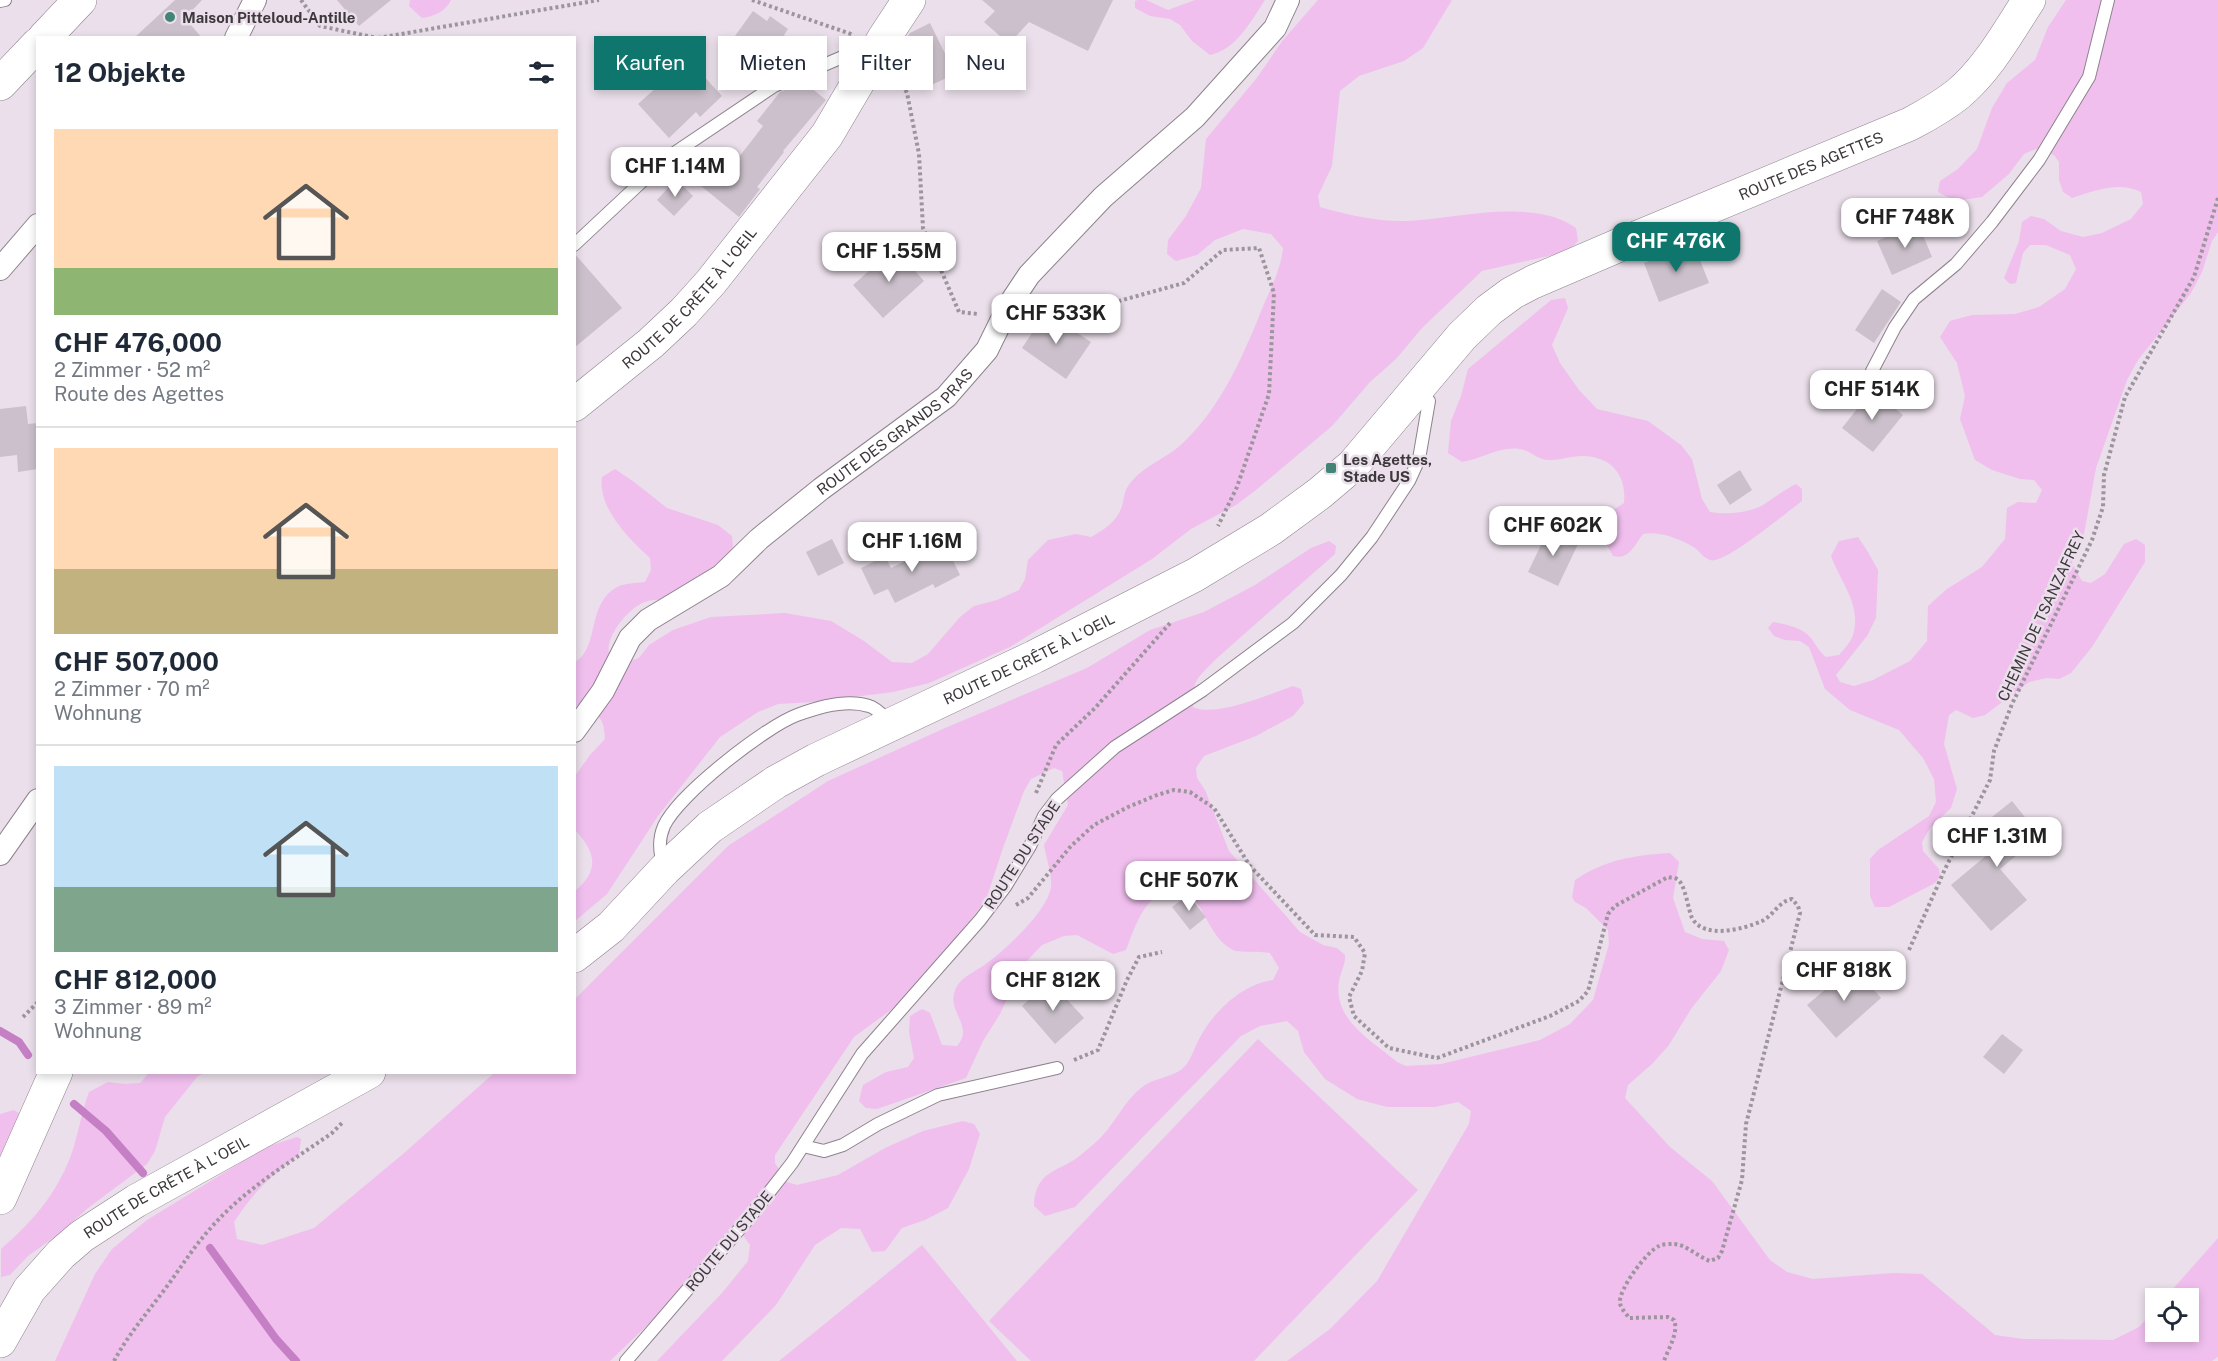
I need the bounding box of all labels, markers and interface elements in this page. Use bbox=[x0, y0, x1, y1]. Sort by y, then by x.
place label: Maison Pitteloud-Antille bbox=[182, 9, 356, 26]
marker: Maison Pitteloud-Antille bbox=[163, 10, 177, 24]
chip: Kaufen bbox=[594, 36, 706, 90]
chip: Mieten bbox=[718, 36, 827, 90]
chip: Filter bbox=[839, 36, 933, 90]
chip: Neu bbox=[945, 36, 1026, 90]
icon: filters bbox=[525, 56, 558, 89]
text: 12 Objekte bbox=[54, 57, 186, 88]
street label: ROUTE DES AGETTES bbox=[1736, 128, 1886, 203]
pin: CHF 1.14M bbox=[606, 147, 744, 198]
text: CHF 1.14M bbox=[625, 154, 725, 178]
icon: home bbox=[252, 168, 360, 276]
pin: CHF 748K bbox=[1843, 198, 1967, 249]
text: CHF 748K bbox=[1855, 205, 1955, 229]
pin: CHF 476K bbox=[1614, 222, 1738, 273]
street label: ROUTE DE CRÊTE À L'OEIL bbox=[618, 224, 760, 372]
text: CHF 476K bbox=[1626, 229, 1726, 253]
pin: CHF 1.55M bbox=[820, 232, 958, 283]
text: CHF 1.55M bbox=[836, 239, 942, 263]
pin: CHF 533K bbox=[994, 294, 1118, 345]
text: CHF 533K bbox=[1006, 301, 1106, 325]
text: CHF 476,000 bbox=[54, 327, 222, 358]
text: 2 Zimmer · 52 m² bbox=[54, 358, 210, 382]
street label: ROUTE DES GRANDS PRAS bbox=[813, 365, 976, 498]
pin: CHF 514K bbox=[1810, 370, 1934, 421]
text: CHF 514K bbox=[1824, 377, 1920, 401]
text: Route des Agettes bbox=[54, 382, 224, 406]
place label: Les Agettes, Stade US bbox=[1343, 451, 1432, 485]
marker: Les Agettes, Stade US bbox=[1324, 461, 1338, 475]
icon: home bbox=[252, 487, 360, 595]
pin: CHF 602K bbox=[1491, 506, 1615, 557]
text: CHF 602K bbox=[1503, 513, 1603, 537]
pin: CHF 1.16M bbox=[843, 522, 981, 573]
street label: CHEMIN DE TSANZAFREY bbox=[1994, 528, 2088, 704]
text: CHF 1.16M bbox=[862, 529, 962, 553]
street label: ROUTE DE CRÊTE À L'OEIL bbox=[940, 609, 1117, 707]
text: CHF 507,000 bbox=[54, 646, 219, 677]
text: 2 Zimmer · 70 m² bbox=[54, 677, 210, 701]
text: Wohnung bbox=[54, 701, 142, 725]
street label: ROUTE DU STADE bbox=[981, 798, 1063, 912]
icon: home bbox=[252, 805, 360, 913]
pin: CHF 1.31M bbox=[1928, 817, 2066, 868]
text: CHF 1.31M bbox=[1947, 824, 2047, 848]
pin: CHF 507K bbox=[1127, 861, 1251, 912]
text: CHF 507K bbox=[1139, 868, 1239, 892]
pin: CHF 818K bbox=[1782, 951, 1906, 1002]
text: CHF 818K bbox=[1796, 958, 1892, 982]
pin: CHF 812K bbox=[991, 961, 1115, 1012]
text: CHF 812,000 bbox=[54, 964, 217, 995]
text: CHF 812K bbox=[1005, 968, 1101, 992]
text: 3 Zimmer · 89 m² bbox=[54, 995, 212, 1019]
text: Wohnung bbox=[54, 1019, 142, 1043]
street label: ROUTE DE CRÊTE À L'OEIL bbox=[80, 1132, 252, 1241]
street label: ROUTE DU STADE bbox=[682, 1187, 776, 1295]
map controls bbox=[2145, 1288, 2199, 1342]
button: locate bbox=[2145, 1288, 2199, 1342]

